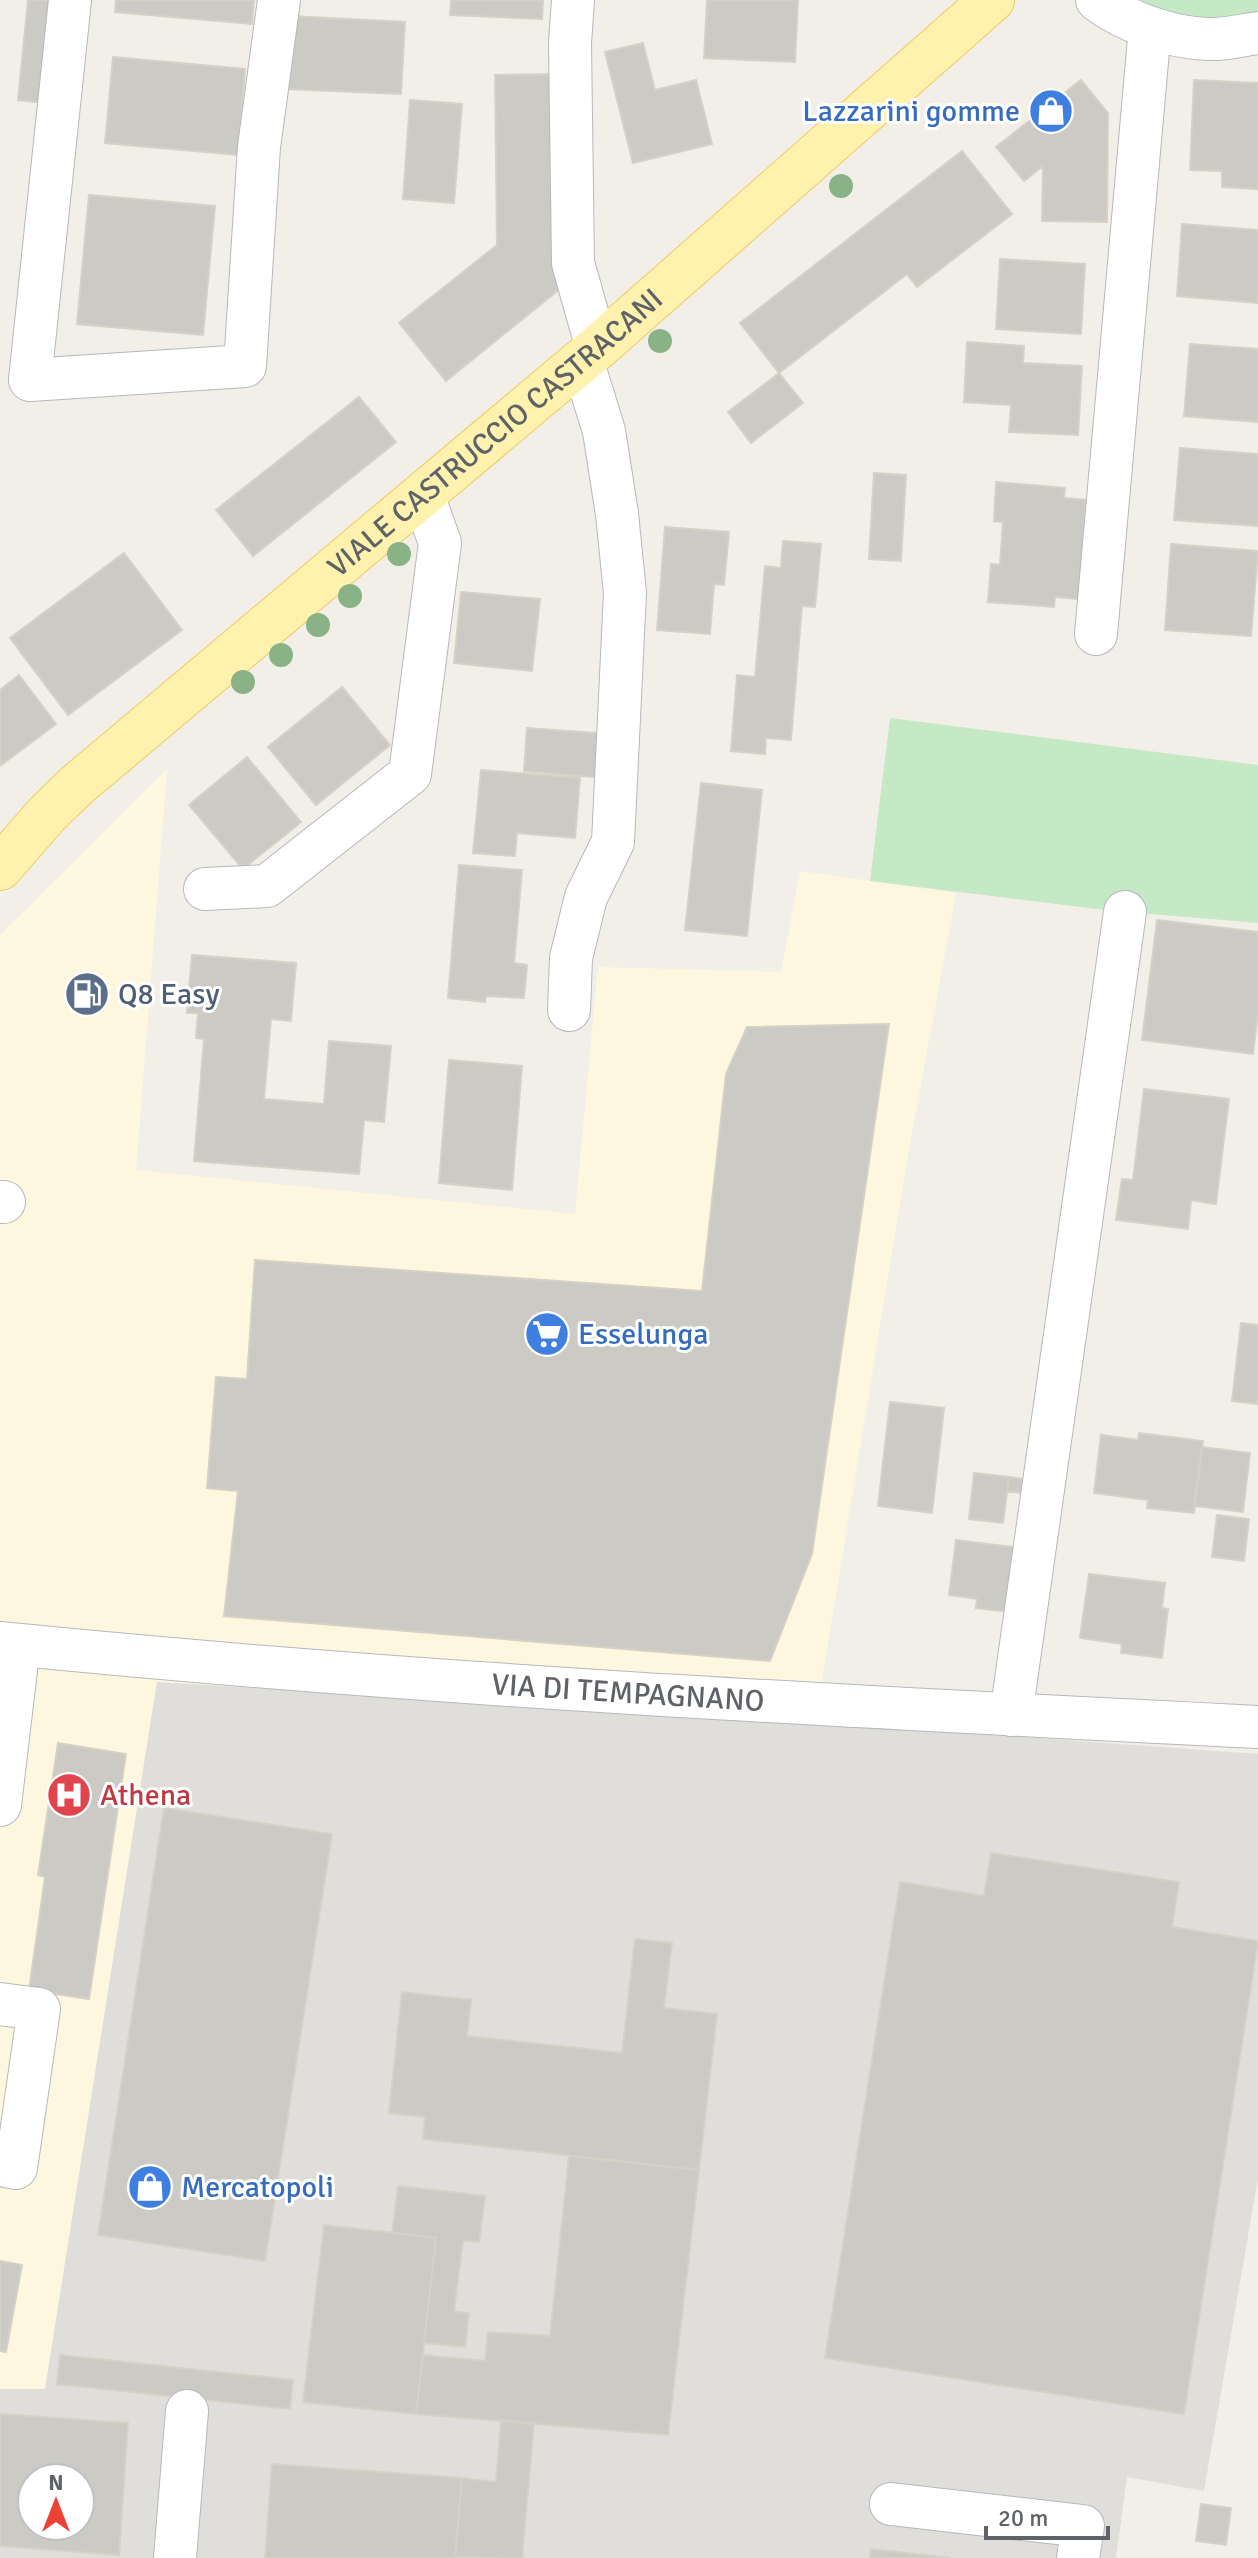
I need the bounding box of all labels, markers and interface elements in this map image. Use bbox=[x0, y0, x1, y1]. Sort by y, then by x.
shop icon: Lazzarini gomme bbox=[1027, 87, 1075, 135]
place label: Lazzarini gomme bbox=[802, 93, 1020, 130]
street label: VIALE CASTRUCCIO CASTRACANI bbox=[320, 280, 670, 585]
fuel station icon: Q8 Easy bbox=[63, 970, 111, 1018]
place label: Q8 Easy bbox=[118, 976, 219, 1013]
supermarket icon: Esselunga bbox=[523, 1310, 571, 1358]
place label: Esselunga bbox=[578, 1316, 709, 1353]
street label: VIA DI TEMPAGNANO bbox=[490, 1665, 765, 1720]
hospital icon: Athena bbox=[45, 1771, 93, 1819]
place label: Athena bbox=[100, 1777, 191, 1814]
shop icon: Mercatopoli bbox=[126, 2163, 174, 2211]
place label: Mercatopoli bbox=[181, 2169, 334, 2206]
north arrow bbox=[16, 2462, 96, 2542]
text: N bbox=[48, 2469, 64, 2496]
scale bar bbox=[986, 2490, 1108, 2540]
text: 20 m bbox=[998, 2503, 1048, 2533]

